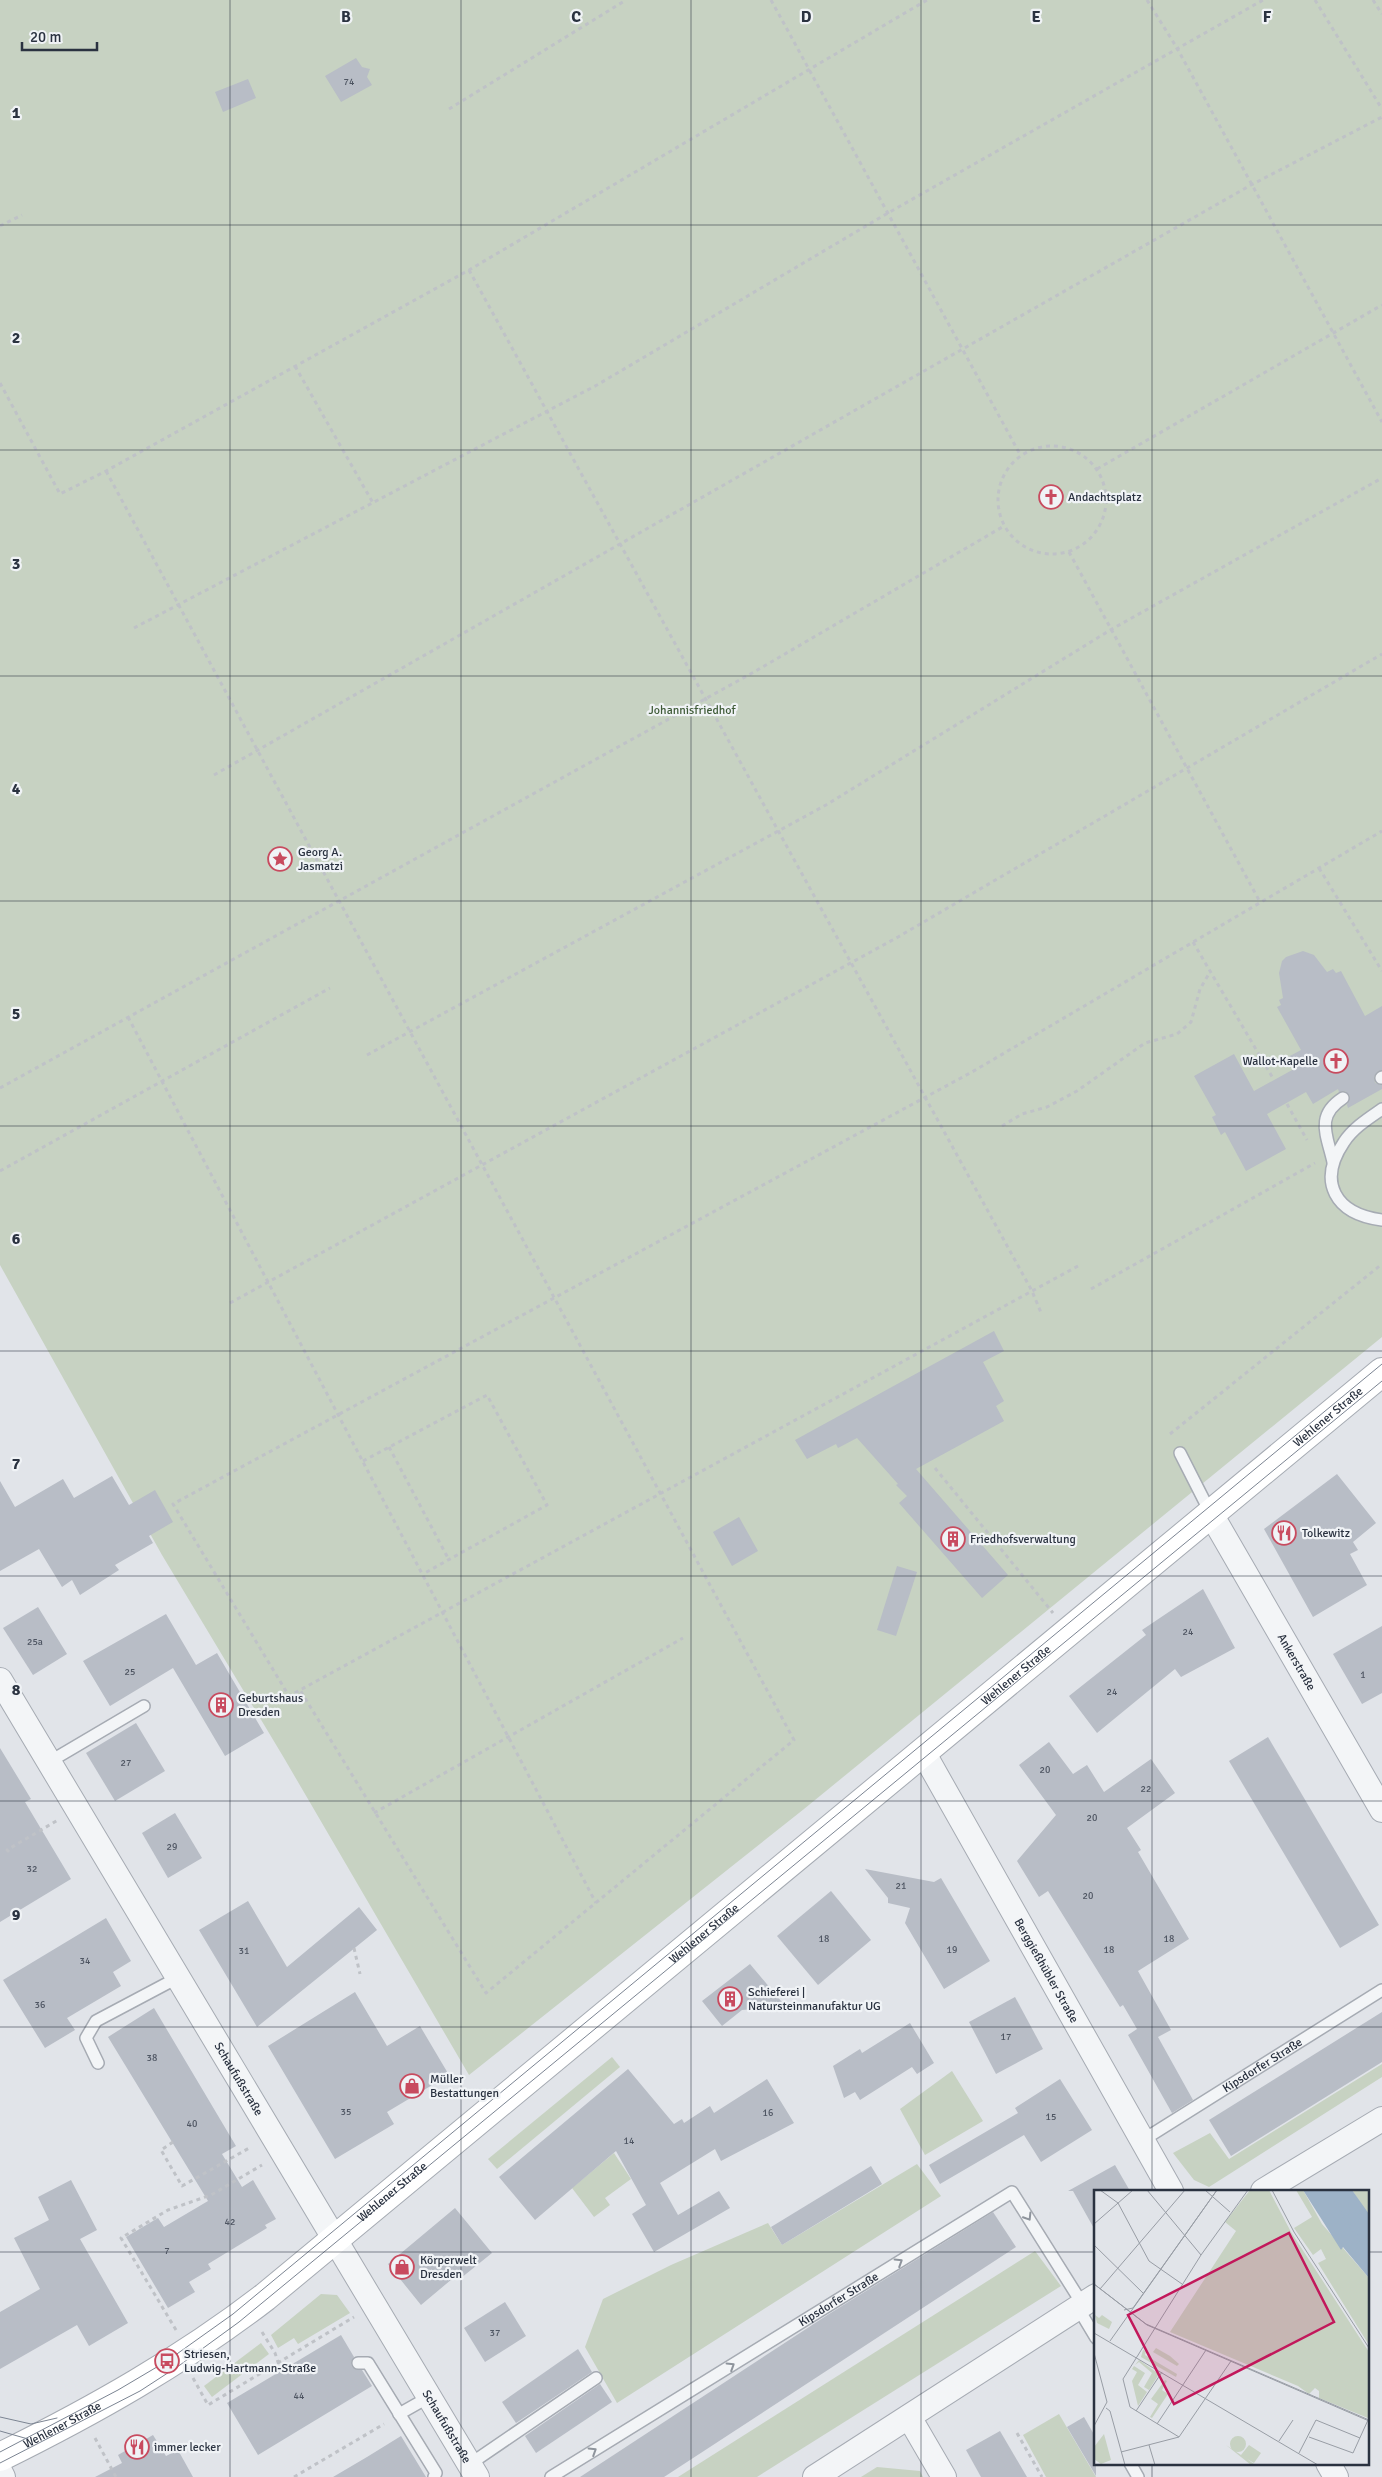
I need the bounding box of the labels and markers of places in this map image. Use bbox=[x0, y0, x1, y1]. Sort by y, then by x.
church icon: Andachtsplatz bbox=[1038, 484, 1064, 510]
place label: Andachtsplatz bbox=[1068, 490, 1142, 505]
place label: Georg A. Jasmatzi bbox=[298, 845, 343, 874]
place icon: Georg A. Jasmatzi bbox=[267, 846, 293, 872]
church icon: Wallot-Kapelle bbox=[1323, 1048, 1349, 1074]
place label: Wallot-Kapelle bbox=[1242, 1054, 1318, 1069]
restaurant icon: Tolkewitz bbox=[1271, 1520, 1297, 1546]
building icon: Friedhofsverwaltung bbox=[940, 1526, 966, 1552]
place label: Tolkewitz bbox=[1302, 1526, 1350, 1541]
place label: Friedhofsverwaltung bbox=[970, 1532, 1076, 1547]
place label: Geburtshaus Dresden bbox=[238, 1691, 303, 1720]
building icon: Geburtshaus Dresden bbox=[208, 1692, 234, 1718]
place label: Schieferei | Natursteinmanufaktur UG bbox=[748, 1985, 881, 2014]
building icon: Schieferei | Natursteinmanufaktur UG bbox=[717, 1986, 743, 2012]
place label: Müller Bestattungen bbox=[430, 2072, 499, 2101]
shop icon: Müller Bestattungen bbox=[399, 2073, 425, 2099]
place label: Körperwelt Dresden bbox=[420, 2253, 477, 2282]
shop icon: Körperwelt Dresden bbox=[389, 2254, 415, 2280]
place label: Striesen, Ludwig-Hartmann-Straße bbox=[184, 2347, 316, 2376]
bus stop icon: Striesen, Ludwig-Hartmann-Straße bbox=[154, 2348, 180, 2374]
restaurant icon: immer lecker bbox=[124, 2434, 150, 2460]
place label: immer lecker bbox=[154, 2440, 221, 2455]

